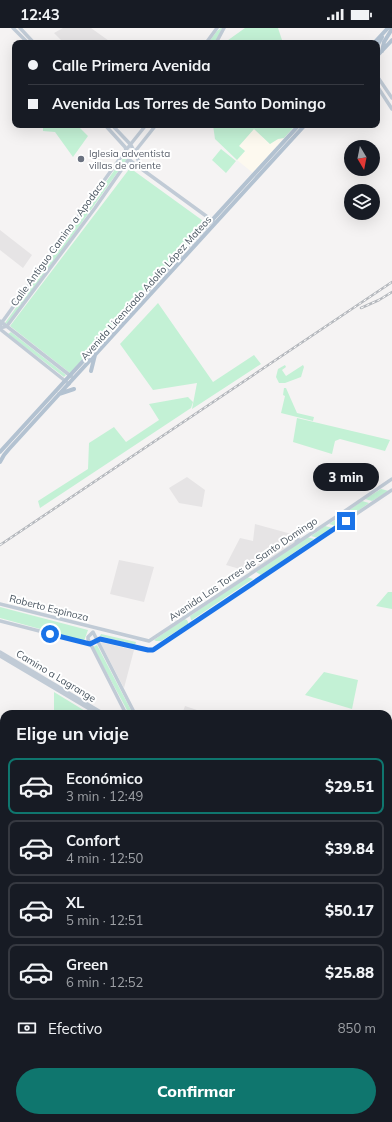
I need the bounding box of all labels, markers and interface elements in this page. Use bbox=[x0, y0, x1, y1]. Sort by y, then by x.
text: 12:43 bbox=[20, 5, 60, 24]
text: Calle Primera Avenida bbox=[52, 56, 211, 75]
text: Avenida Las Torres de Santo Domingo bbox=[52, 94, 326, 113]
north arrow bbox=[344, 140, 380, 176]
map controls bbox=[344, 140, 380, 220]
place label: Iglesia adventista villas de oriente bbox=[89, 147, 170, 172]
marker: Iglesia adventista villas de oriente bbox=[76, 154, 86, 164]
street label: Calle Antiguo Camino a Apodaca bbox=[8, 177, 108, 309]
button: layers bbox=[344, 184, 380, 220]
street label: Avenida Licenciado Adolfo López Mateos bbox=[78, 213, 214, 363]
callout: 3 min bbox=[313, 463, 379, 491]
text: 3 min bbox=[329, 469, 363, 485]
route end bbox=[337, 512, 355, 530]
street label: Avenida Las Torres de Santo Domingo bbox=[166, 514, 320, 624]
street label: Roberto Espinoza bbox=[8, 592, 90, 624]
route start bbox=[41, 625, 59, 643]
street label: Camino a Lagrange bbox=[14, 647, 98, 705]
text: Elige un viaje bbox=[16, 722, 129, 745]
icon: car bbox=[18, 768, 54, 804]
text: Económico bbox=[66, 769, 143, 788]
text: $29.51 bbox=[325, 777, 374, 796]
text: 3 min · 12:49 bbox=[66, 788, 143, 804]
icon: car bbox=[18, 830, 54, 866]
text: Confort bbox=[66, 831, 120, 850]
text: $39.84 bbox=[325, 839, 374, 858]
text: 4 min · 12:50 bbox=[66, 850, 143, 866]
icon: car bbox=[18, 892, 54, 928]
text: XL bbox=[66, 893, 84, 912]
text: $50.17 bbox=[325, 901, 374, 920]
text: 5 min · 12:51 bbox=[66, 912, 143, 928]
icon: car bbox=[18, 954, 54, 990]
text: Green bbox=[66, 955, 108, 974]
text: $25.88 bbox=[325, 963, 374, 982]
text: 6 min · 12:52 bbox=[66, 974, 143, 990]
icon: cash bbox=[16, 1017, 38, 1039]
text: Efectivo bbox=[48, 1019, 102, 1038]
text: 850 m bbox=[338, 1020, 376, 1036]
button: Confirmar bbox=[16, 1068, 376, 1114]

